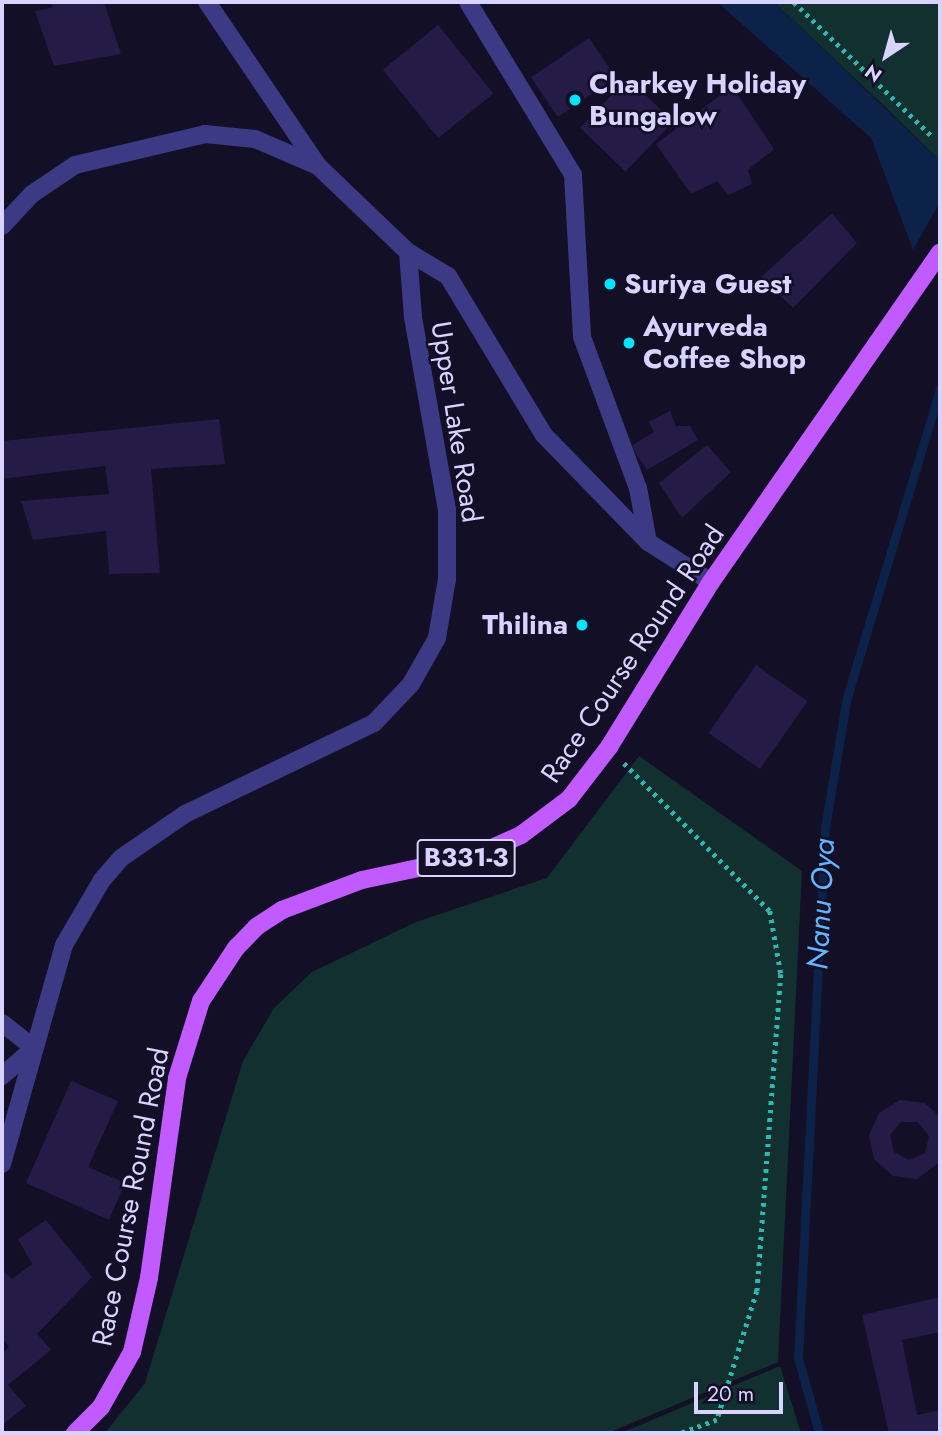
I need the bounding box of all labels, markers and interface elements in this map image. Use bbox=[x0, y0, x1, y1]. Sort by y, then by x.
north arrow bbox=[851, 21, 921, 91]
text: N bbox=[859, 58, 887, 89]
place label: Charkey Holiday Bungalow bbox=[589, 67, 806, 133]
marker: Charkey Holiday Bungalow bbox=[567, 92, 583, 108]
place label: Suriya Guest bbox=[624, 267, 792, 301]
marker: Suriya Guest bbox=[602, 276, 618, 292]
place label: Ayurveda Coffee Shop bbox=[643, 310, 806, 376]
street label: Upper Lake Road bbox=[424, 319, 488, 525]
marker: Ayurveda Coffee Shop bbox=[621, 335, 637, 351]
street label: Race Course Round Road bbox=[534, 519, 732, 789]
place label: Thilina bbox=[482, 608, 568, 642]
marker: Thilina bbox=[574, 617, 590, 633]
road number: B331-3 bbox=[415, 836, 517, 880]
water label: Nanu Oya bbox=[800, 837, 842, 971]
street label: Race Course Round Road bbox=[86, 1045, 176, 1349]
scale bar bbox=[697, 1368, 786, 1412]
text: 20 m bbox=[707, 1379, 754, 1409]

